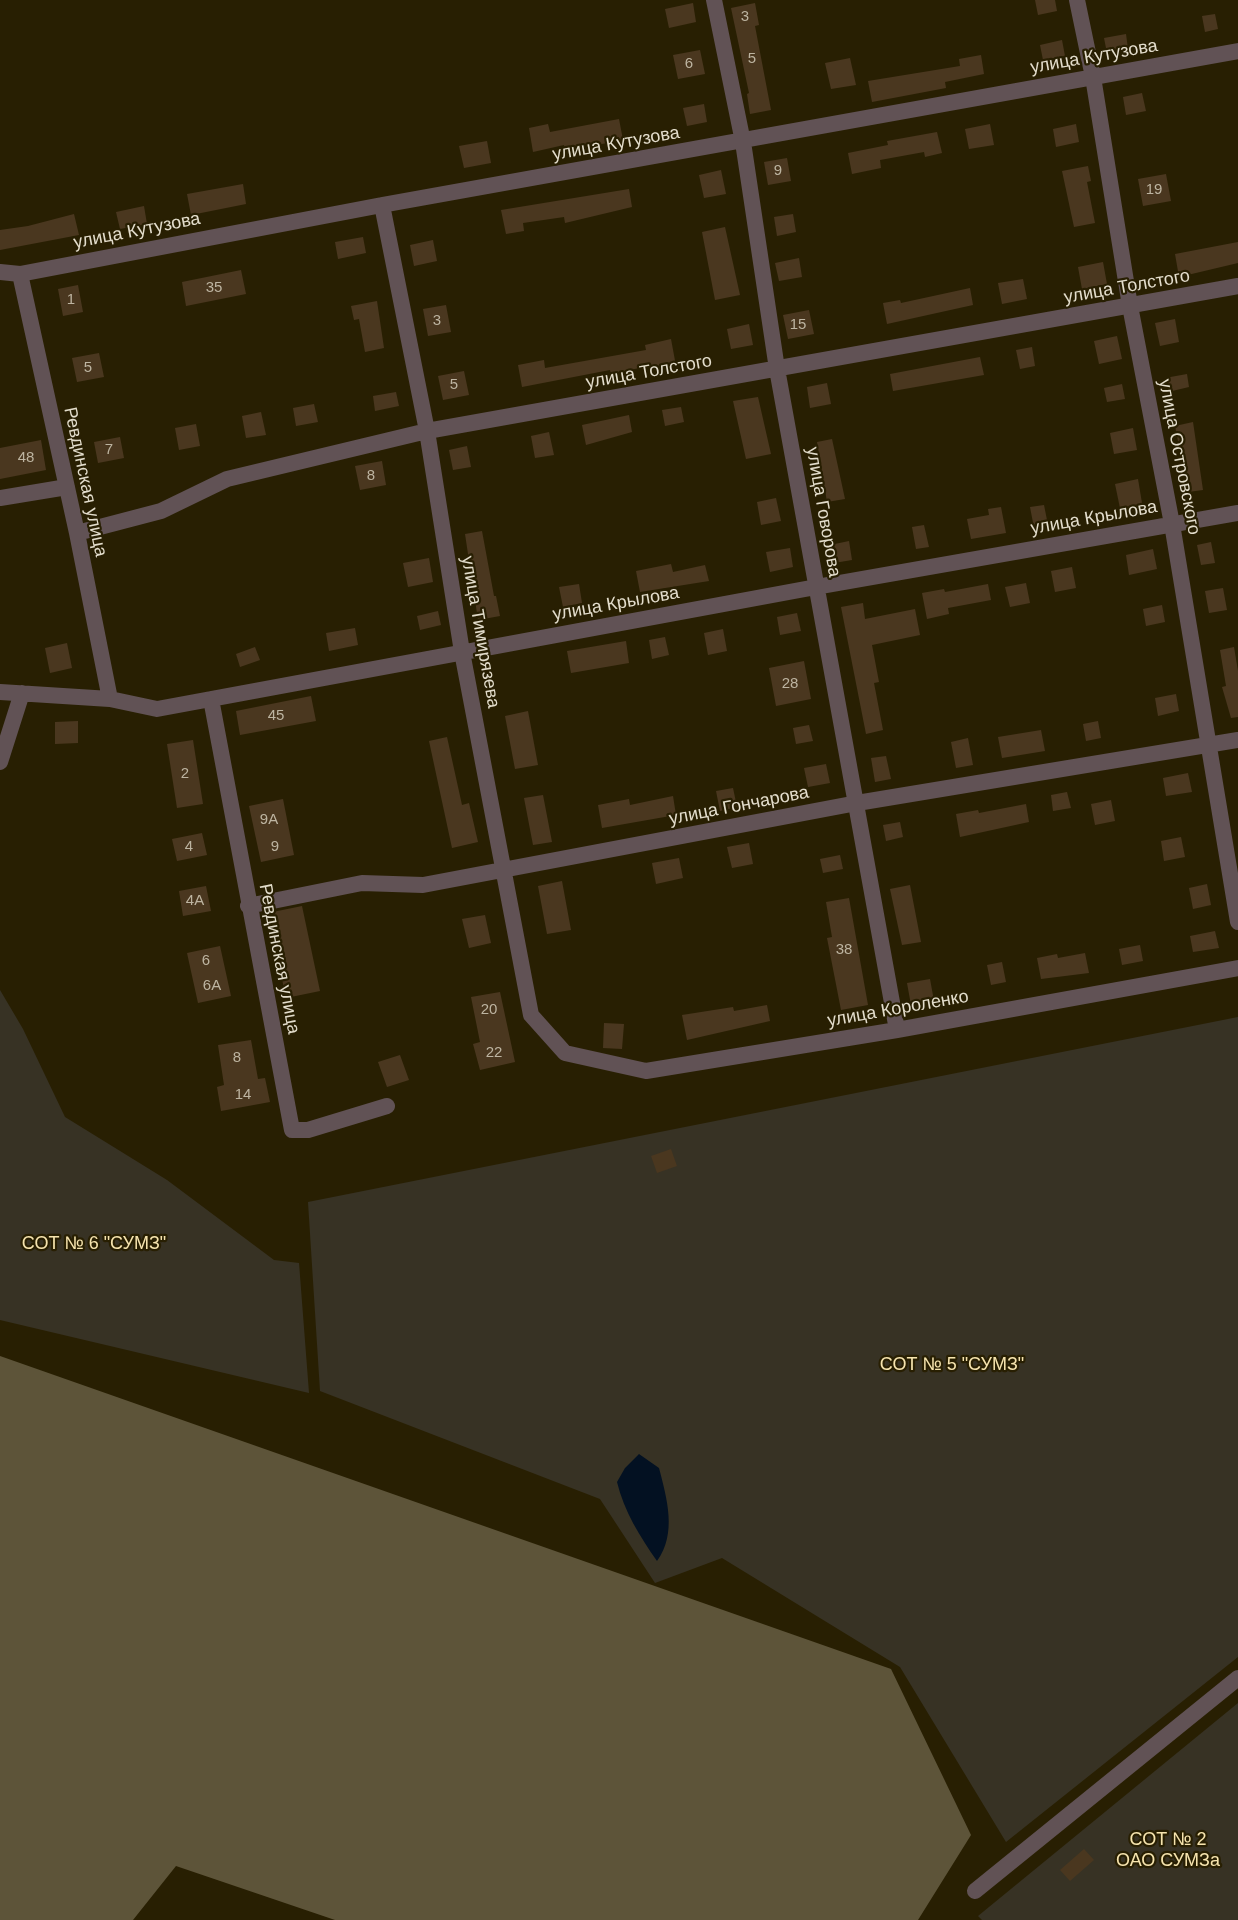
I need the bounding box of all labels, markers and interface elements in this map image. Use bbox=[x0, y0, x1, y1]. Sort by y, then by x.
house number: 3 bbox=[741, 8, 749, 26]
street label: улица Кутузова bbox=[1029, 35, 1159, 79]
house number: 5 bbox=[748, 50, 756, 68]
house number: 6 bbox=[685, 55, 693, 73]
street label: улица Кутузова bbox=[551, 122, 681, 166]
house number: 9 bbox=[774, 162, 782, 180]
house number: 19 bbox=[1146, 181, 1162, 199]
street label: улица Кутузова bbox=[72, 208, 202, 254]
street label: улица Толстого bbox=[1062, 265, 1192, 309]
house number: 35 bbox=[206, 279, 222, 297]
house number: 1 bbox=[67, 291, 75, 309]
house number: 3 bbox=[433, 312, 441, 330]
house number: 15 bbox=[790, 316, 806, 334]
street label: улица Толстого bbox=[584, 350, 714, 394]
house number: 5 bbox=[84, 359, 92, 377]
house number: 5 bbox=[450, 376, 458, 394]
street label: улица Островского bbox=[1153, 377, 1205, 537]
street label: Ревдинская улица bbox=[59, 405, 111, 559]
house number: 7 bbox=[105, 441, 113, 459]
street label: улица Говорова bbox=[801, 445, 845, 579]
house number: 48 bbox=[18, 449, 34, 467]
house number: 8 bbox=[367, 467, 375, 485]
street label: улица Крылова bbox=[1029, 496, 1159, 540]
street label: улица Тимирязева bbox=[456, 554, 504, 710]
street label: улица Крылова bbox=[551, 582, 681, 626]
house number: 28 bbox=[782, 675, 798, 693]
house number: 45 bbox=[268, 707, 284, 725]
house number: 2 bbox=[181, 765, 189, 783]
street label: улица Гончарова bbox=[667, 782, 811, 830]
house number: 9А bbox=[260, 811, 278, 829]
house number: 4 bbox=[185, 838, 193, 856]
house number: 9 bbox=[271, 838, 279, 856]
street label: Ревдинская улица bbox=[254, 882, 304, 1036]
house number: 4А bbox=[186, 892, 204, 910]
house number: 38 bbox=[836, 941, 852, 959]
house number: 6 bbox=[202, 952, 210, 970]
house number: 6А bbox=[203, 977, 221, 995]
street label: улица Короленко bbox=[826, 986, 970, 1032]
house number: 20 bbox=[481, 1001, 497, 1019]
house number: 22 bbox=[486, 1044, 502, 1062]
house number: 8 bbox=[233, 1049, 241, 1067]
house number: 14 bbox=[235, 1086, 251, 1104]
park label: СОТ № 6 "СУМЗ" bbox=[22, 1233, 166, 1255]
park label: СОТ № 5 "СУМЗ" bbox=[880, 1354, 1024, 1376]
park label: СОТ № 2 ОАО СУМЗа bbox=[1116, 1829, 1220, 1872]

